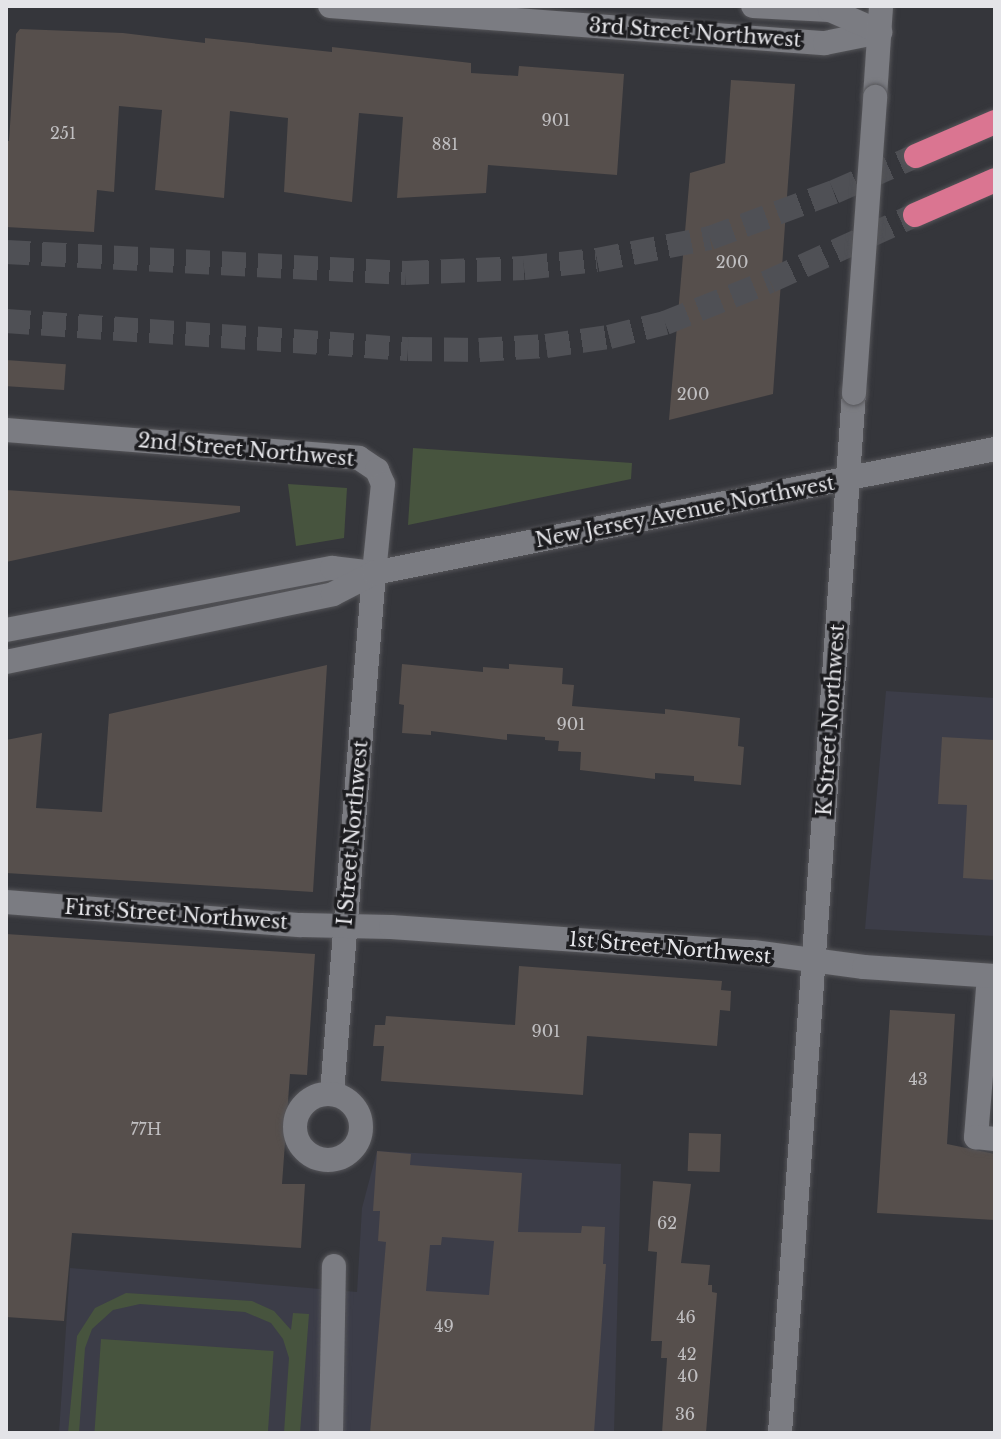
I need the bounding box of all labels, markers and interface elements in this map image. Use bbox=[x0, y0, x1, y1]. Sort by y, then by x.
street label: 3rd Street Northwest bbox=[588, 14, 802, 52]
house number: 901 bbox=[542, 110, 570, 130]
house number: 251 bbox=[50, 123, 76, 143]
house number: 881 bbox=[432, 134, 458, 154]
house number: 200 bbox=[716, 252, 748, 272]
house number: 200 bbox=[677, 384, 709, 404]
street label: 2nd Street Northwest bbox=[137, 429, 355, 471]
street label: New Jersey Avenue Northwest bbox=[532, 471, 838, 553]
street label: K Street Northwest bbox=[812, 623, 850, 817]
house number: 901 bbox=[557, 714, 585, 734]
street label: I Street Northwest bbox=[333, 739, 373, 927]
street label: First Street Northwest bbox=[64, 895, 288, 935]
street label: 1st Street Northwest bbox=[568, 927, 772, 969]
house number: 901 bbox=[532, 1021, 560, 1041]
house number: 43 bbox=[908, 1069, 928, 1089]
house number: 77H bbox=[131, 1119, 161, 1139]
house number: 62 bbox=[657, 1213, 677, 1233]
house number: 46 bbox=[676, 1307, 696, 1327]
house number: 49 bbox=[434, 1316, 454, 1336]
house number: 42 bbox=[677, 1344, 697, 1364]
house number: 40 bbox=[678, 1366, 698, 1386]
house number: 36 bbox=[675, 1404, 695, 1424]

